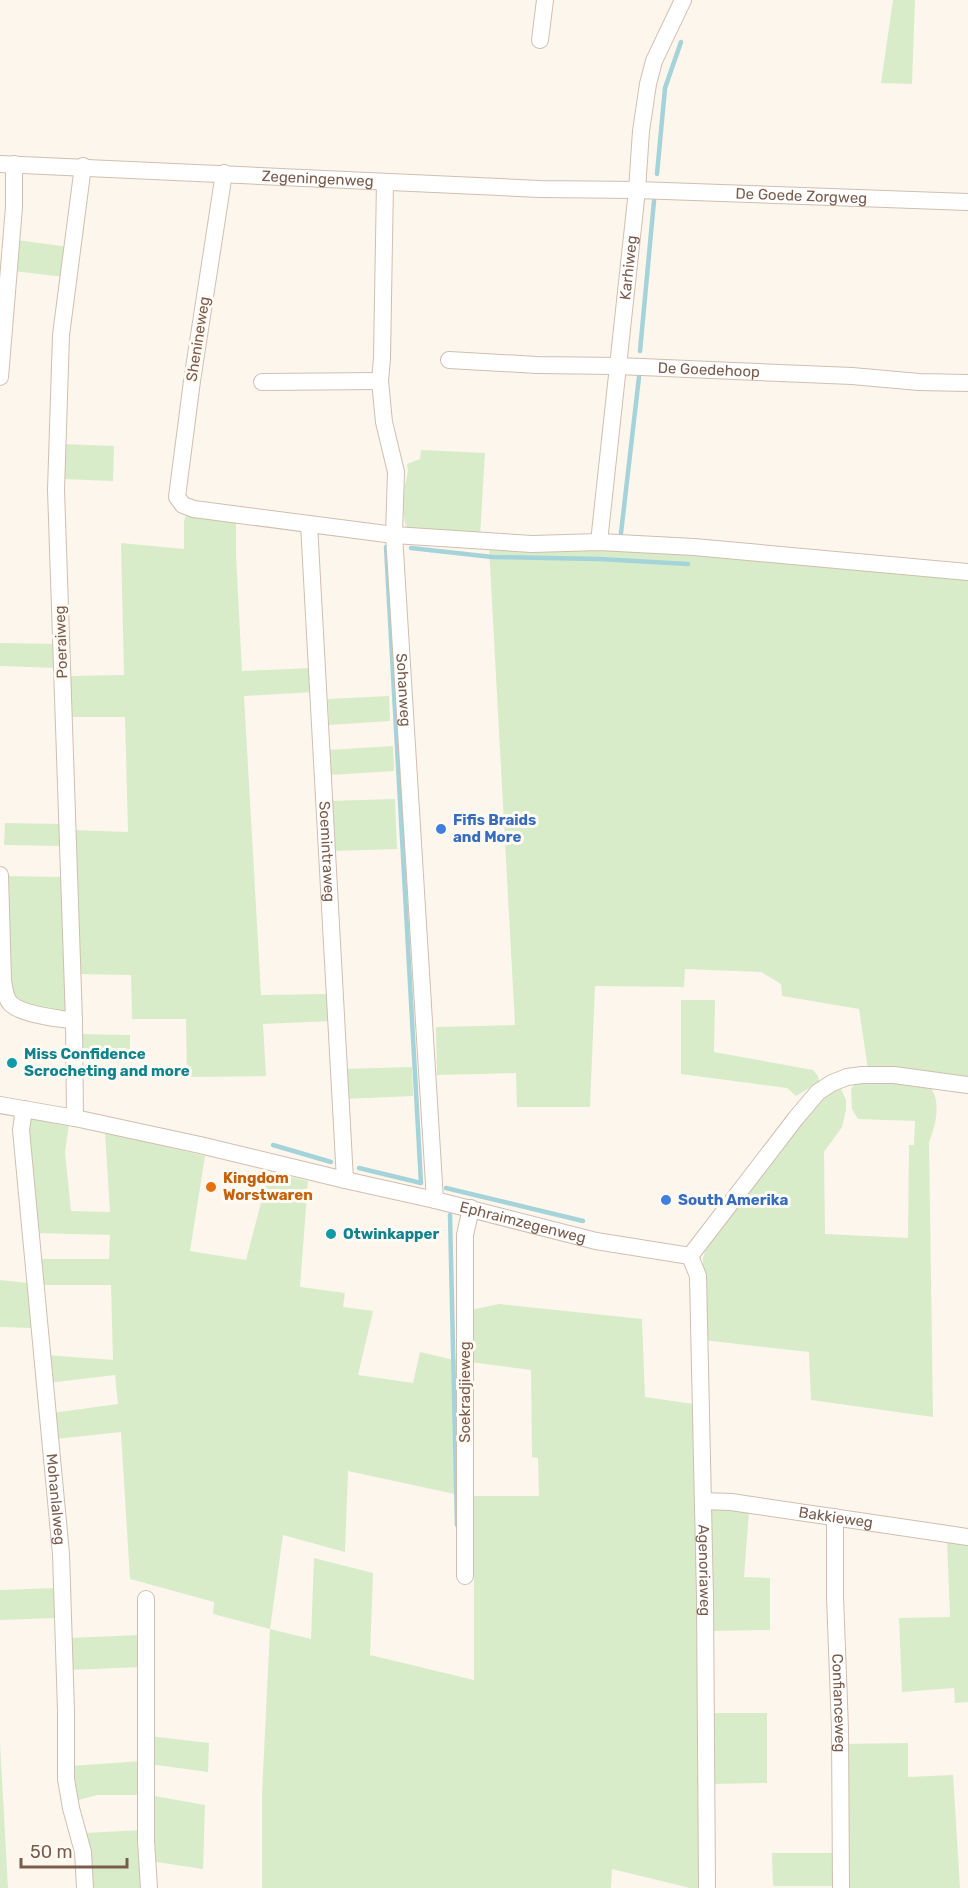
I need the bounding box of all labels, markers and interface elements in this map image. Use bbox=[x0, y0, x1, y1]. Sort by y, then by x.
street label: Zegeningenweg bbox=[261, 167, 374, 190]
street label: De Goede Zorgweg bbox=[735, 185, 868, 207]
street label: Karhiweg bbox=[616, 234, 641, 301]
street label: Shenineweg bbox=[182, 295, 214, 383]
street label: De Goedehoop bbox=[657, 359, 760, 381]
street label: Poeraiweg bbox=[51, 605, 71, 679]
street label: Sohanweg bbox=[392, 653, 415, 727]
street label: Soemintraweg bbox=[315, 800, 339, 903]
place label: Fifis Braids and More bbox=[453, 811, 536, 846]
marker: Fifis Braids and More bbox=[434, 822, 448, 836]
place label: Miss Confidence Scrocheting and more bbox=[24, 1045, 190, 1080]
marker: Miss Confidence Scrocheting and more bbox=[5, 1056, 19, 1070]
place label: Kingdom Worstwaren bbox=[223, 1169, 313, 1204]
marker: Kingdom Worstwaren bbox=[204, 1180, 218, 1194]
place label: South Amerika bbox=[678, 1191, 788, 1209]
marker: South Amerika bbox=[659, 1193, 673, 1207]
street label: Ephraimzegenweg bbox=[458, 1198, 588, 1247]
place label: Otwinkapper bbox=[343, 1225, 439, 1243]
marker: Otwinkapper bbox=[324, 1227, 338, 1241]
street label: Soekradjieweg bbox=[456, 1341, 474, 1443]
street label: Mohanlalweg bbox=[43, 1453, 69, 1546]
street label: Bakkieweg bbox=[798, 1503, 874, 1532]
street label: Agenoriaweg bbox=[694, 1524, 714, 1616]
street label: Confianceweg bbox=[828, 1653, 849, 1752]
scale bar bbox=[21, 1831, 128, 1869]
text: 50 m bbox=[30, 1841, 73, 1863]

